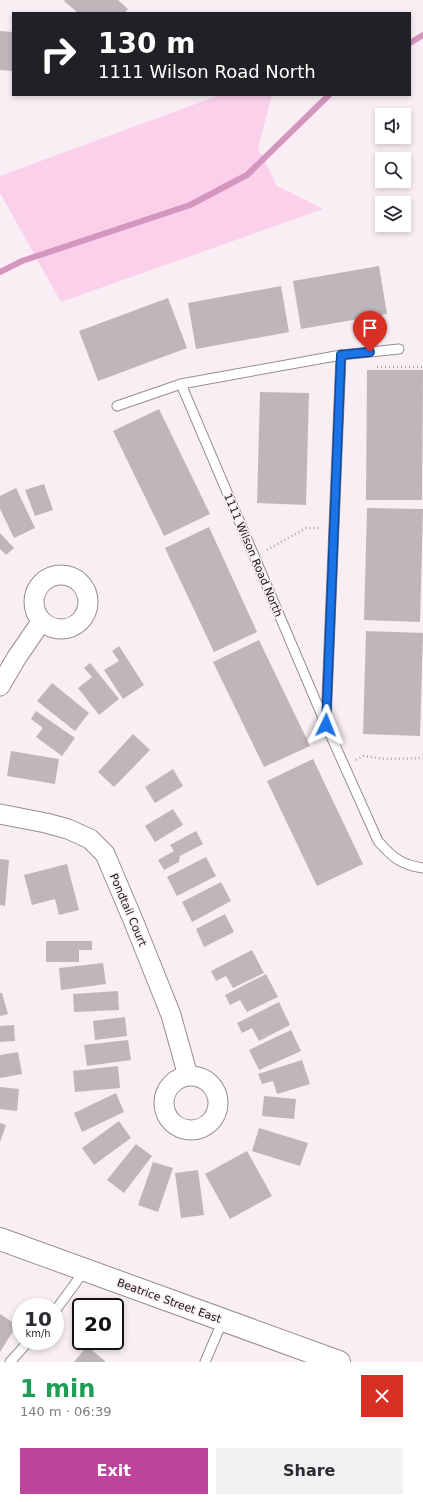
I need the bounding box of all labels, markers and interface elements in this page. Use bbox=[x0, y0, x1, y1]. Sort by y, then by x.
text: 130 m bbox=[98, 27, 195, 60]
icon: right bbox=[32, 28, 84, 80]
text: 1111 Wilson Road North bbox=[98, 61, 316, 82]
map controls bbox=[375, 108, 411, 232]
button: sound bbox=[375, 108, 411, 144]
button: search bbox=[375, 152, 411, 188]
button: layers bbox=[375, 196, 411, 232]
pin bbox=[353, 311, 387, 352]
icon: arrive bbox=[359, 317, 381, 339]
street label: 1111 Wilson Road North bbox=[221, 491, 285, 619]
position arrow bbox=[305, 704, 347, 746]
street label: Pondtail Court bbox=[107, 872, 149, 949]
street label: Beatrice Street East bbox=[115, 1276, 224, 1326]
speed limit sign: 20 bbox=[72, 1298, 124, 1350]
text: 10 bbox=[24, 1307, 52, 1331]
text: km/h bbox=[25, 1328, 51, 1339]
text: 1 min bbox=[20, 1375, 95, 1403]
button: close bbox=[361, 1375, 403, 1417]
text: 140 m · 06:39 bbox=[20, 1404, 111, 1419]
button: Exit bbox=[20, 1448, 208, 1494]
button: Share bbox=[216, 1448, 403, 1494]

